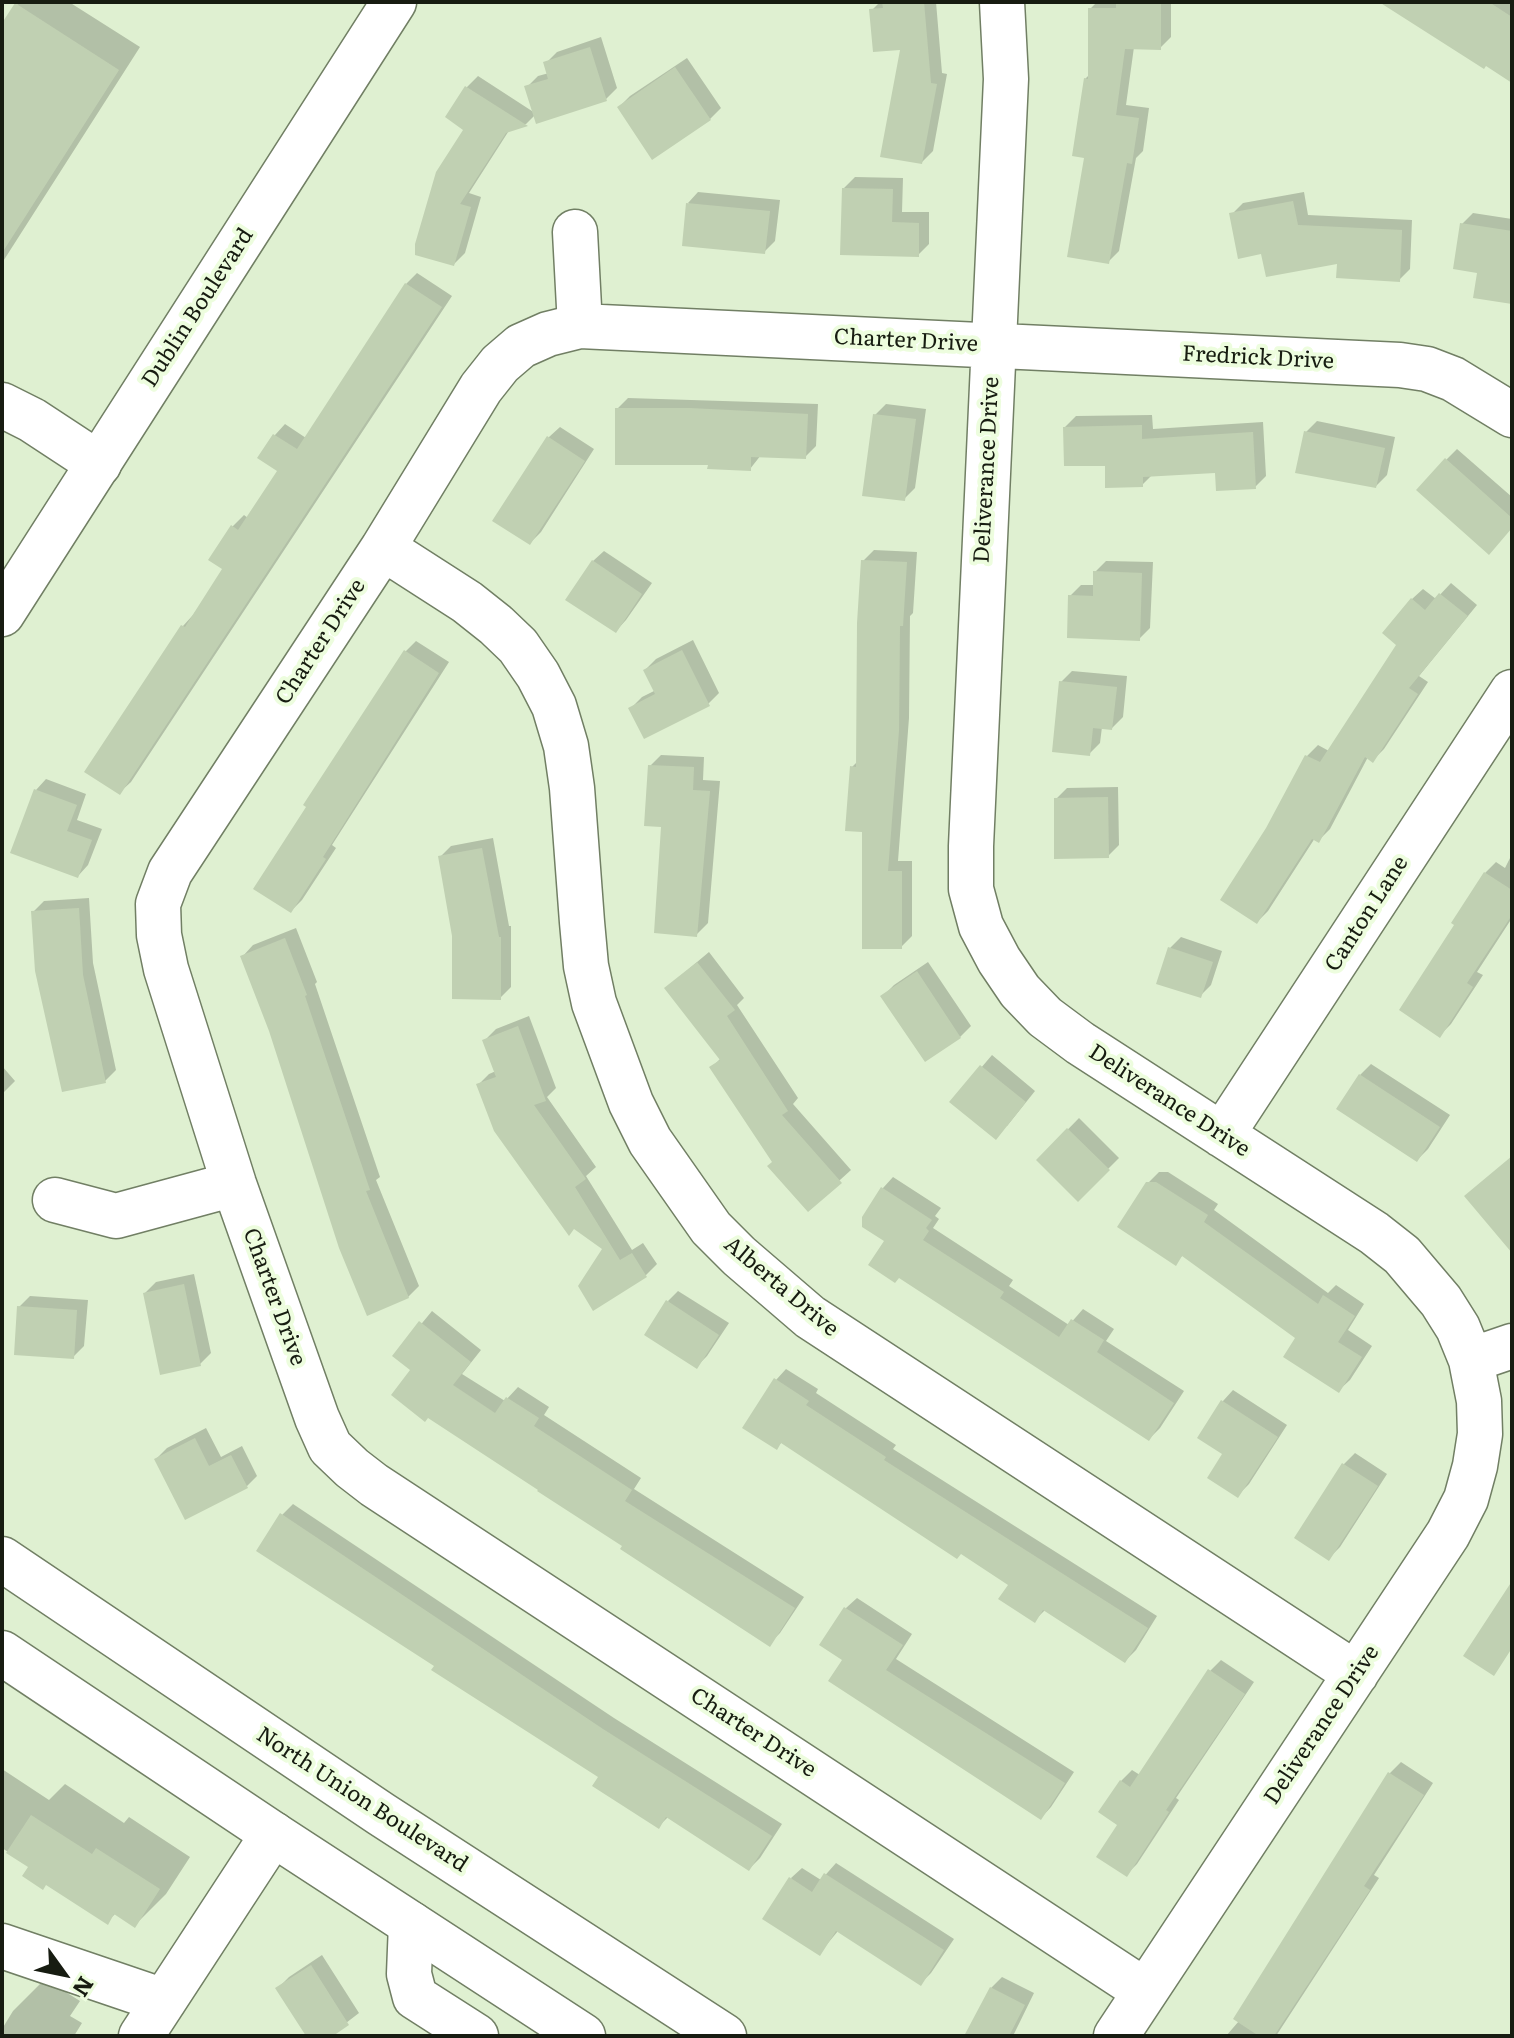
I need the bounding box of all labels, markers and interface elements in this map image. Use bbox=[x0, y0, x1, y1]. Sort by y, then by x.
street label: Dublin Boulevard bbox=[137, 223, 259, 393]
street label: Charter Drive bbox=[833, 324, 979, 358]
street label: Fredrick Drive bbox=[1181, 341, 1335, 375]
street label: Deliverance Drive bbox=[969, 376, 1005, 564]
street label: Charter Drive bbox=[271, 574, 371, 710]
street label: Canton Lane bbox=[1320, 851, 1414, 977]
street label: Deliverance Drive bbox=[1084, 1039, 1254, 1163]
street label: Charter Drive bbox=[237, 1225, 311, 1369]
street label: Alberta Drive bbox=[718, 1232, 844, 1342]
street label: Deliverance Drive bbox=[1259, 1640, 1385, 1810]
street label: Charter Drive bbox=[685, 1683, 821, 1783]
street label: North Union Boulevard bbox=[251, 1722, 473, 1878]
north arrow bbox=[24, 1934, 104, 2014]
text: N bbox=[66, 1971, 103, 2004]

